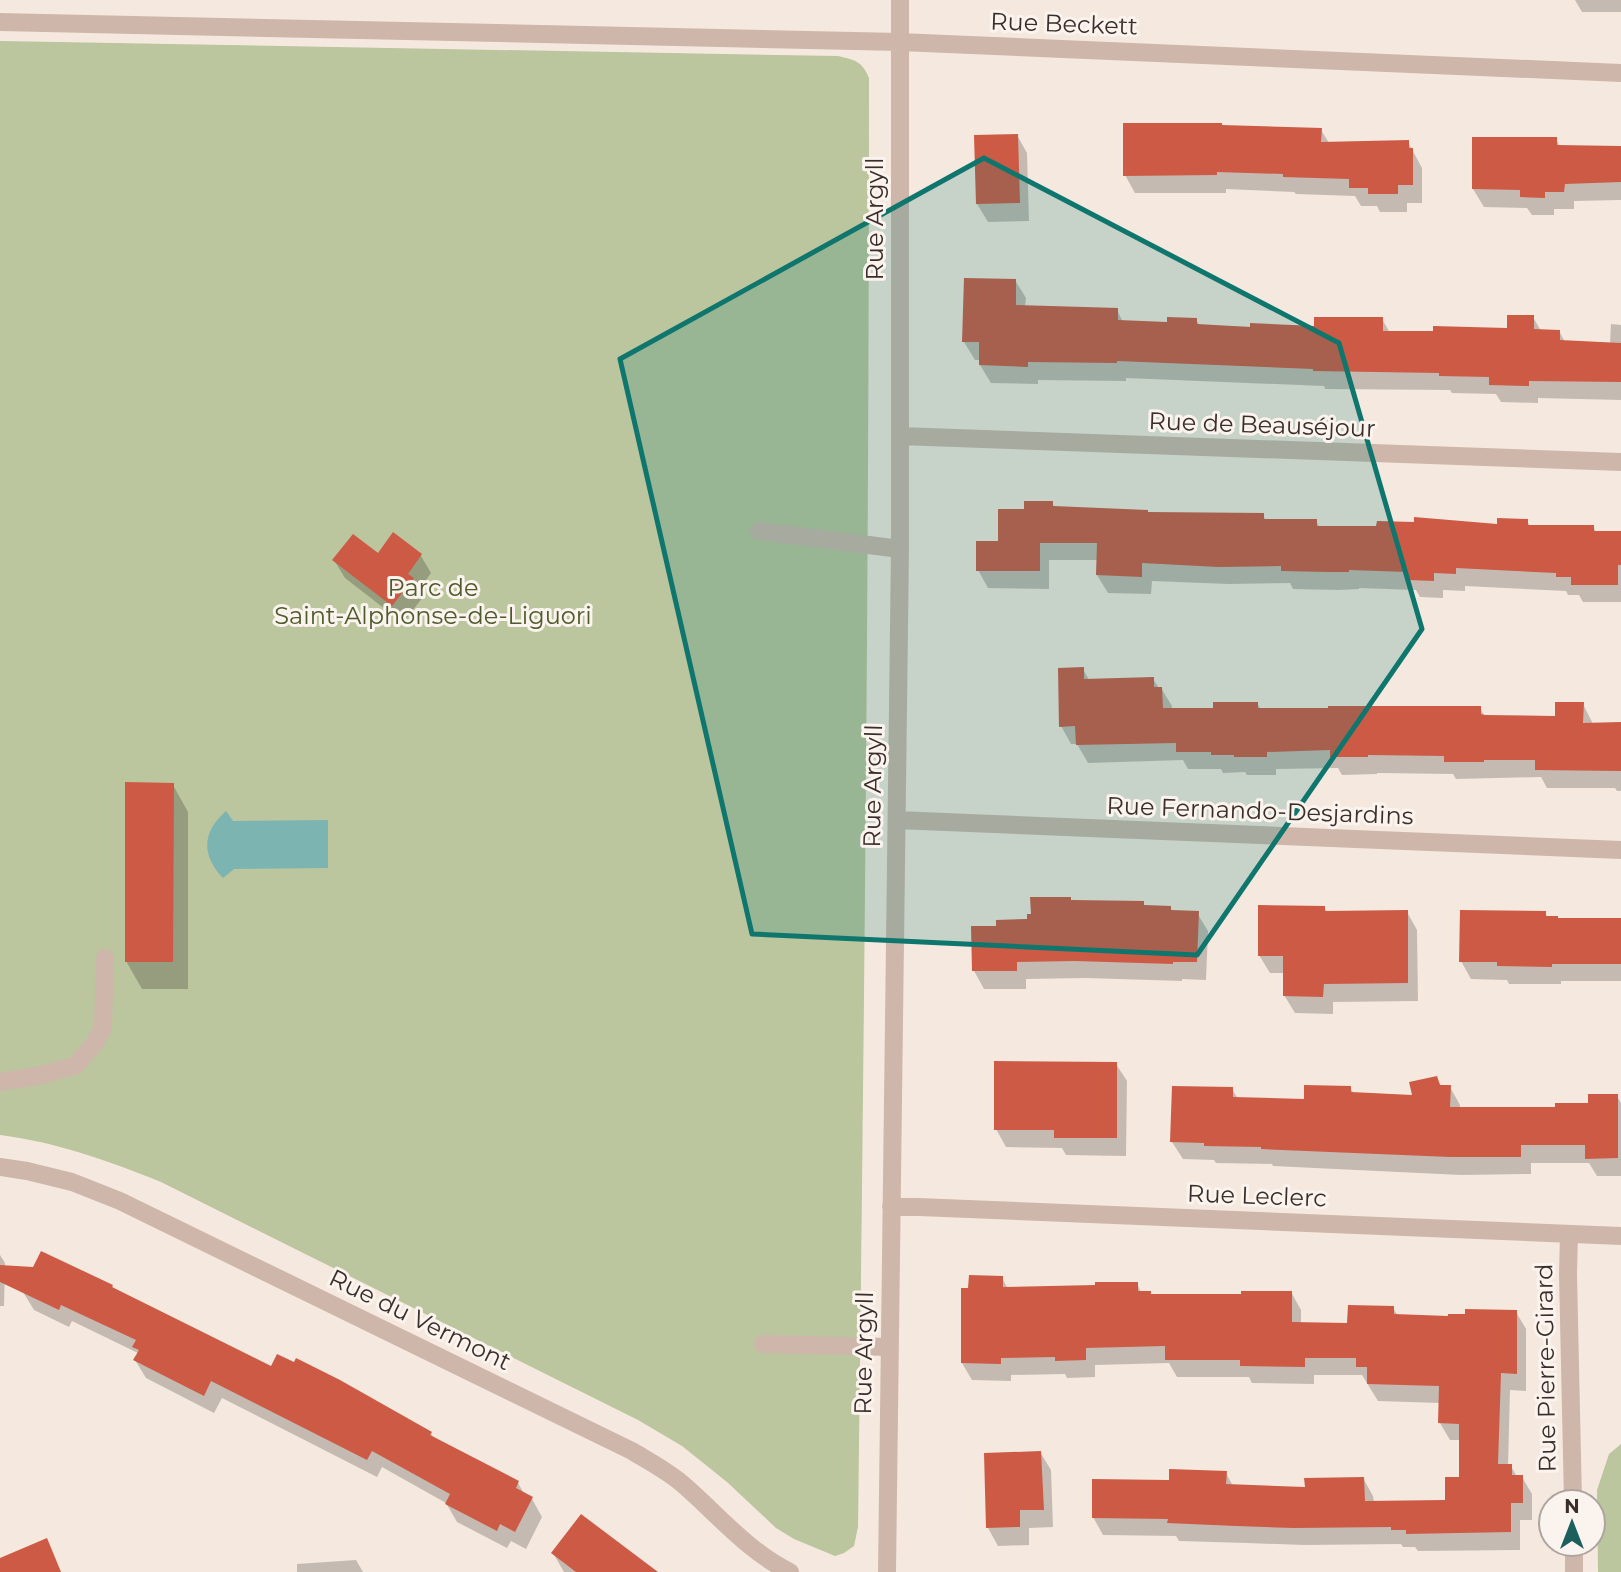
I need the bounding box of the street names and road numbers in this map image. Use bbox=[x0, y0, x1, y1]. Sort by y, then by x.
street label: Rue Beckett bbox=[990, 6, 1139, 41]
street label: Rue Argyll bbox=[860, 157, 889, 281]
street label: Rue de Beauséjour bbox=[1148, 406, 1376, 443]
street label: Rue Argyll bbox=[857, 724, 888, 848]
street label: Rue Fernando-Desjardins bbox=[1106, 791, 1414, 830]
street label: Rue Leclerc bbox=[1187, 1179, 1327, 1212]
street label: Rue du Vermont bbox=[325, 1263, 516, 1376]
street label: Rue Pierre-Girard bbox=[1529, 1263, 1562, 1473]
street label: Rue Argyll bbox=[848, 1291, 879, 1415]

